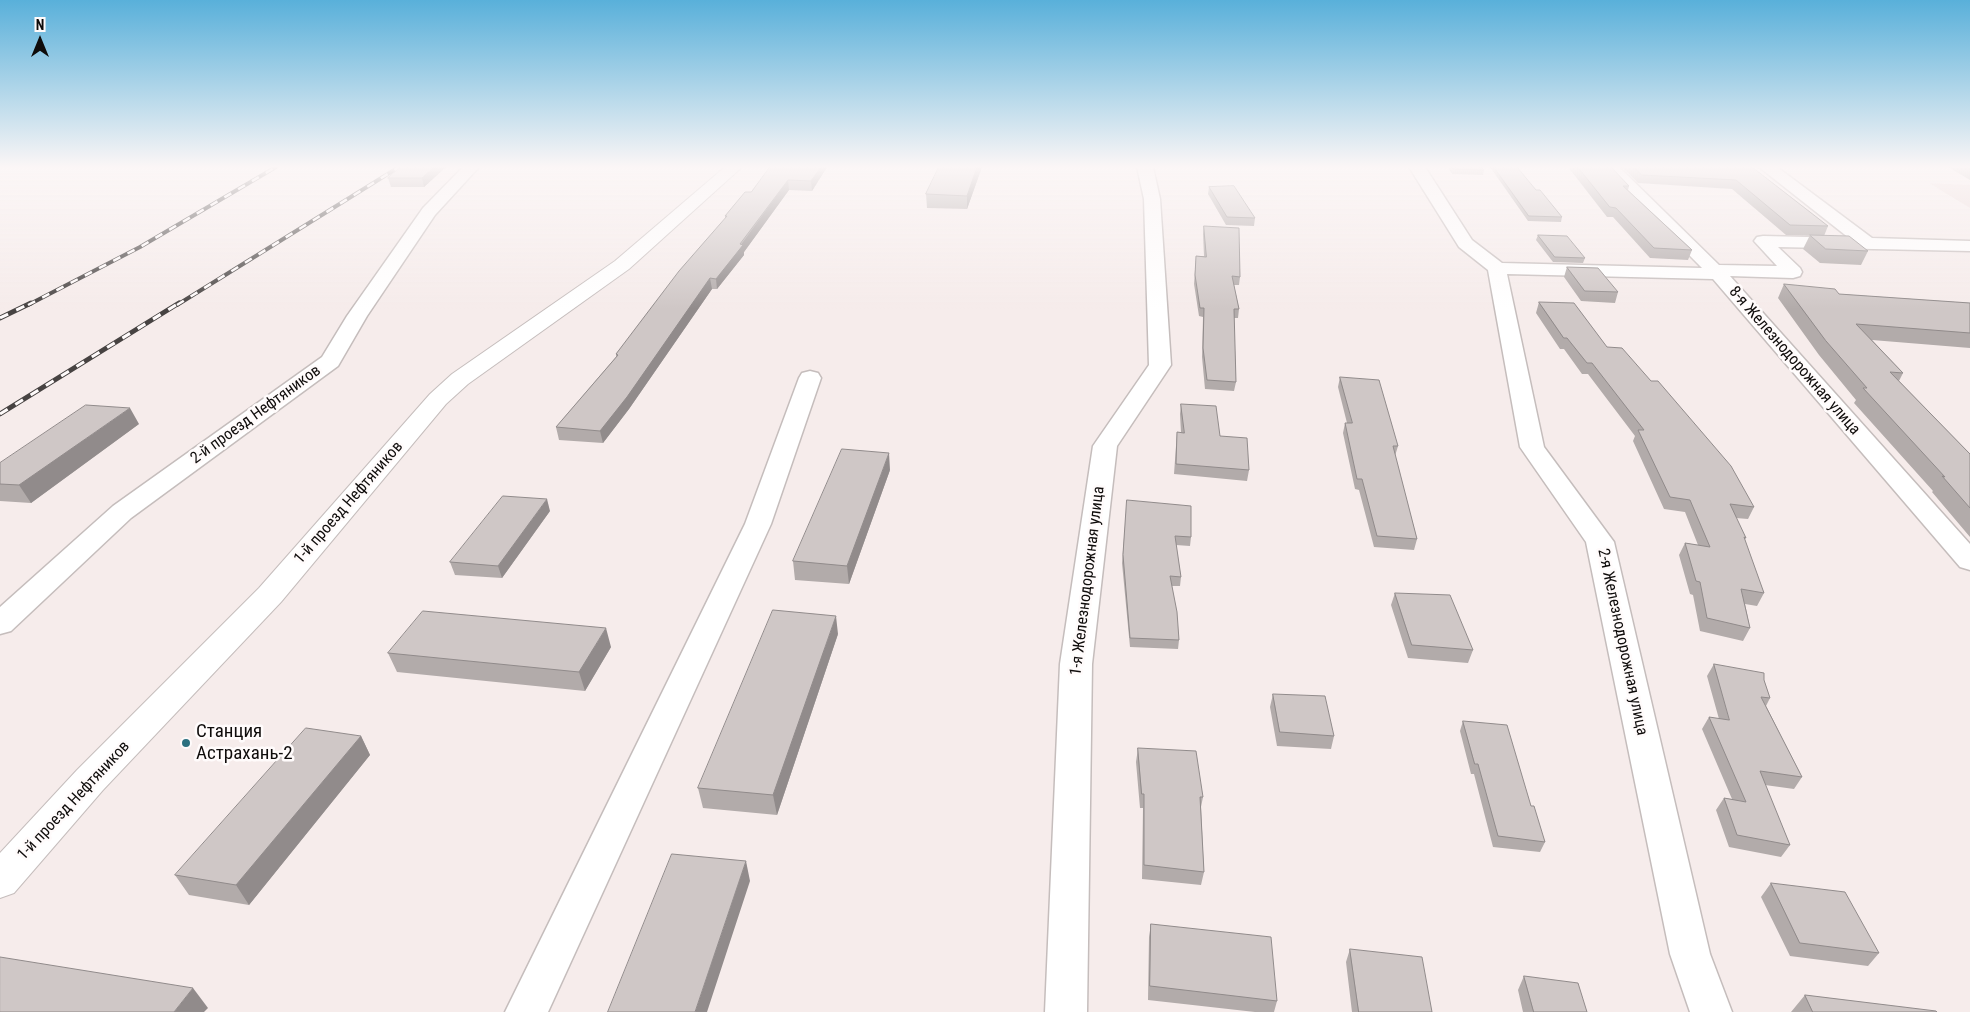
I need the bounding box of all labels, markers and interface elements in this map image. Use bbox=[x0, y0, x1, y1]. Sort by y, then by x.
north arrow bbox=[15, 15, 65, 65]
text: N bbox=[36, 17, 44, 33]
street label: 8-я Железнодорожная улица bbox=[1724, 283, 1864, 439]
street label: 2-й проезд Нефтяников bbox=[187, 361, 325, 469]
street label: 1-й проезд Нефтяников bbox=[291, 438, 407, 568]
street label: 1-я Железнодорожная улица bbox=[1067, 485, 1109, 677]
street label: 2-я Железнодорожная улица bbox=[1593, 547, 1651, 737]
place label: Станция Астрахань-2 bbox=[196, 721, 293, 765]
street label: 1-й проезд Нефтяников bbox=[14, 737, 134, 865]
marker: Станция Астрахань-2 bbox=[180, 737, 192, 749]

